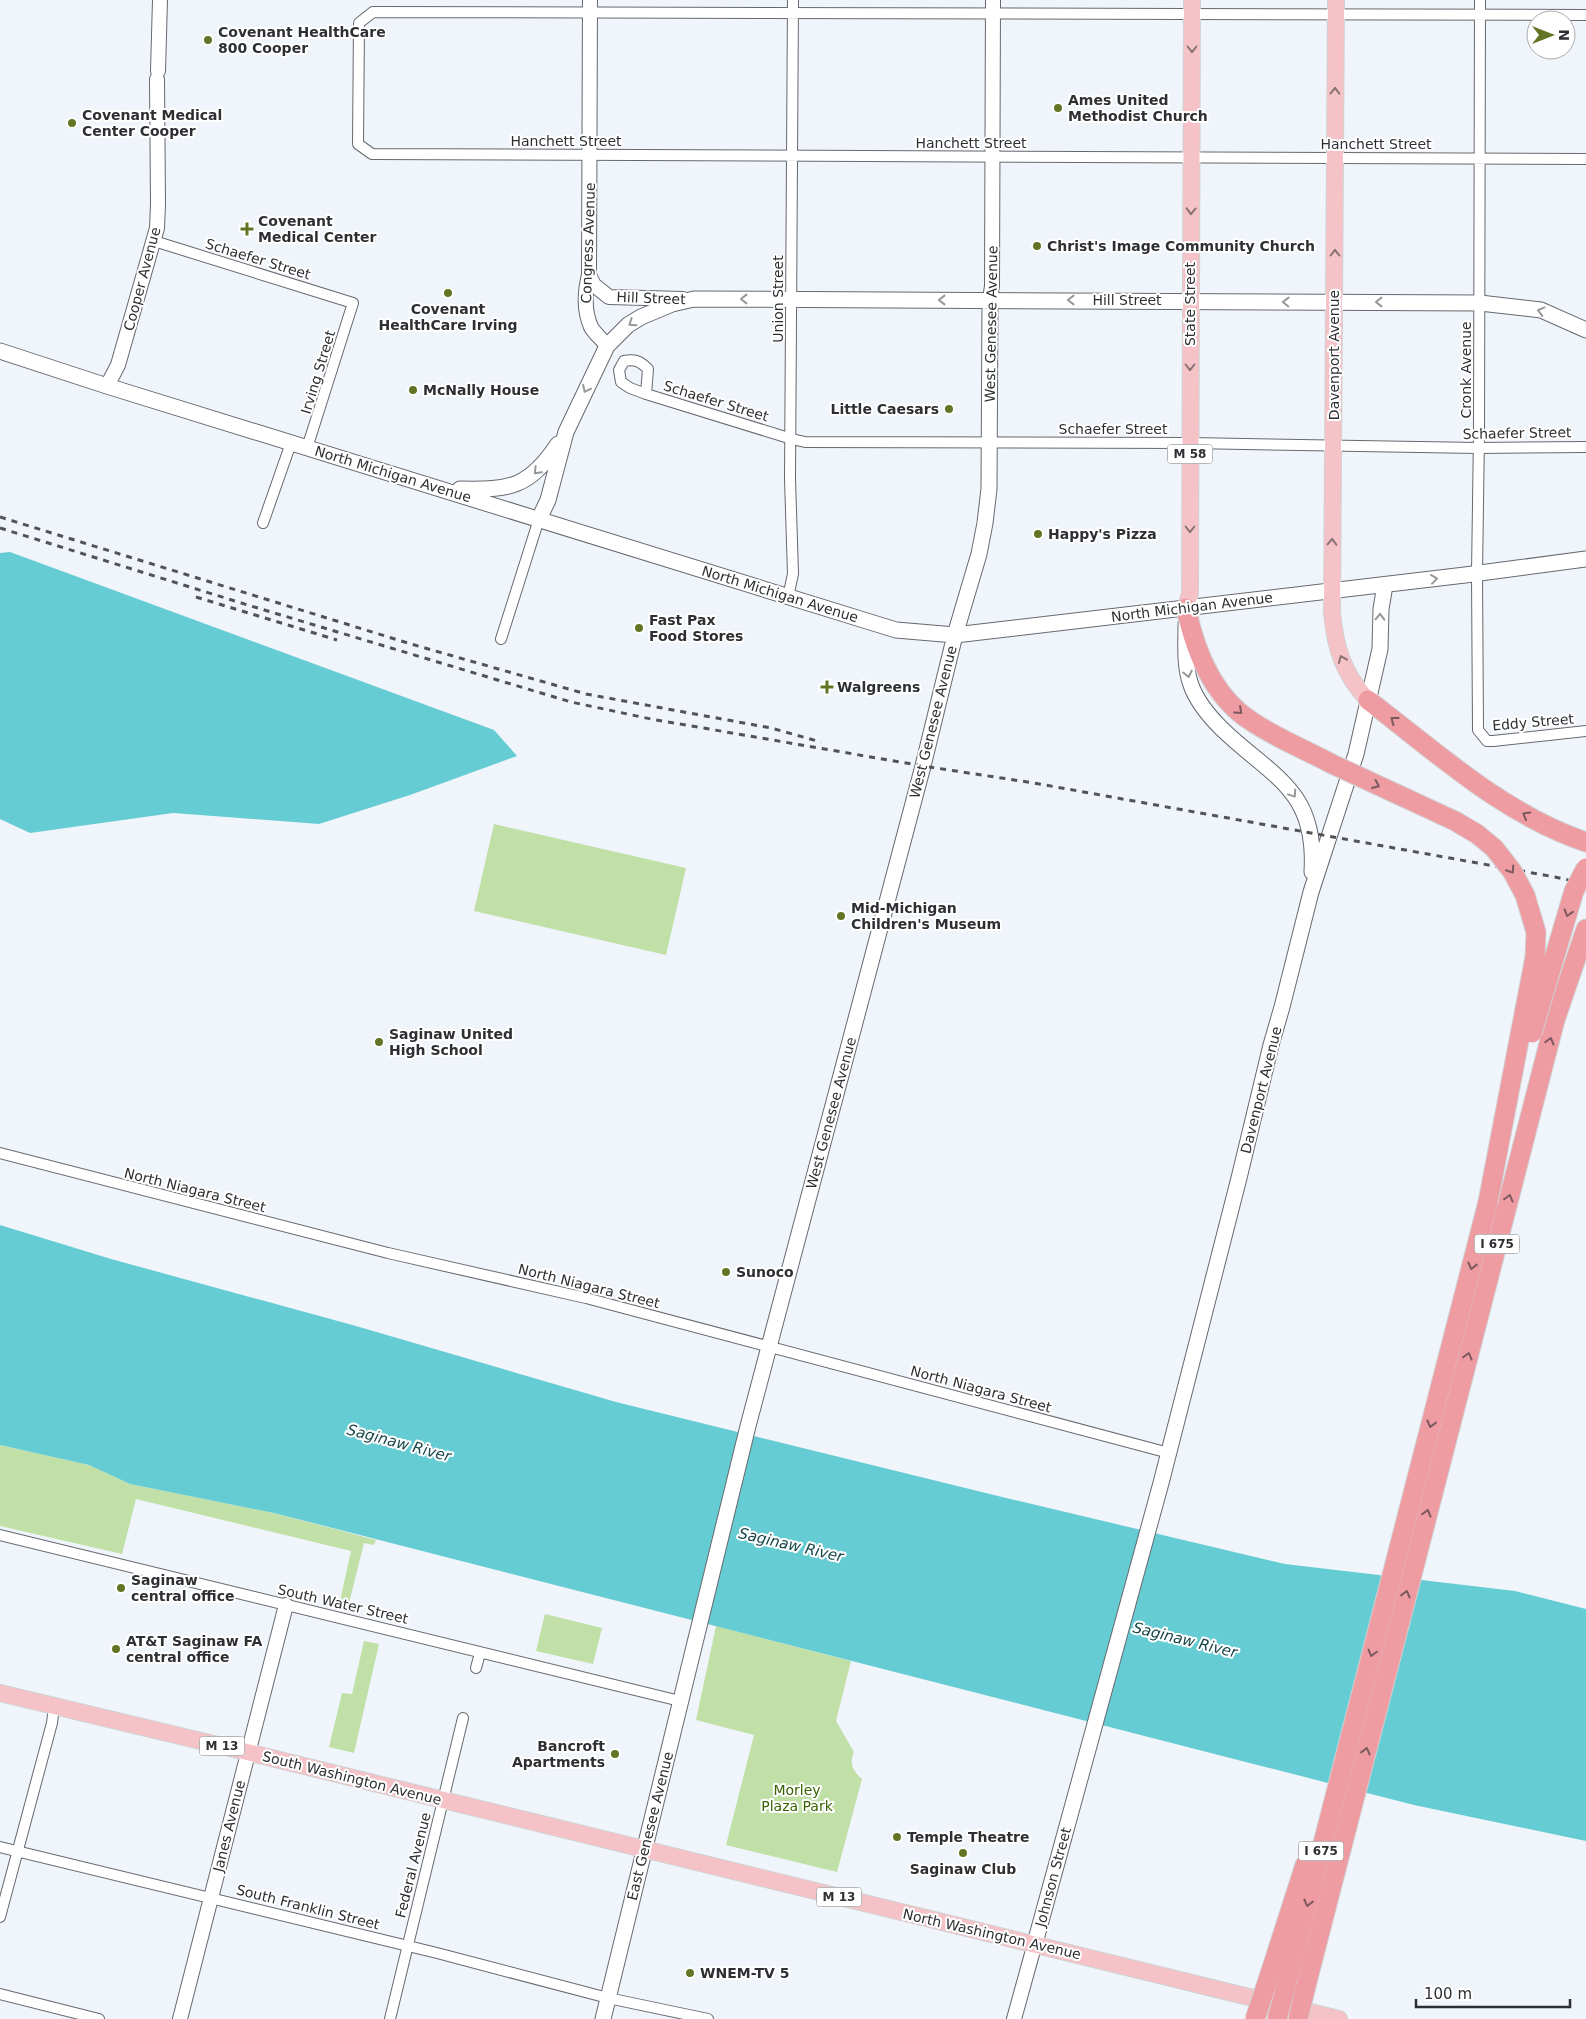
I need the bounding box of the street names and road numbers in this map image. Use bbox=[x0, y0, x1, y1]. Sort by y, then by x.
street label: Hanchett Street bbox=[510, 133, 622, 149]
street label: Hanchett Street bbox=[915, 135, 1027, 151]
street label: Hanchett Street bbox=[1320, 136, 1432, 152]
street label: Congress Avenue bbox=[578, 182, 598, 304]
street label: Cooper Avenue bbox=[120, 225, 164, 333]
street label: Schaefer Street bbox=[204, 235, 313, 283]
street label: West Genesee Avenue bbox=[982, 245, 1000, 403]
street label: Union Street bbox=[770, 255, 786, 343]
street label: State Street bbox=[1182, 261, 1198, 346]
street label: Hill Street bbox=[616, 289, 686, 307]
street label: Davenport Avenue bbox=[1326, 290, 1342, 420]
street label: Hill Street bbox=[1092, 292, 1162, 308]
street label: Cronk Avenue bbox=[1458, 321, 1474, 419]
street label: Irving Street bbox=[298, 328, 338, 416]
street label: Schaefer Street bbox=[662, 377, 771, 425]
street label: Schaefer Street bbox=[1059, 421, 1168, 437]
street label: Schaefer Street bbox=[1462, 424, 1572, 442]
street label: North Michigan Avenue bbox=[313, 443, 473, 505]
road number: M 58 bbox=[1168, 444, 1212, 464]
street label: North Michigan Avenue bbox=[700, 563, 860, 625]
street label: North Michigan Avenue bbox=[1110, 589, 1274, 625]
street label: West Genesee Avenue bbox=[906, 644, 960, 800]
street label: Eddy Street bbox=[1492, 710, 1575, 734]
street label: Davenport Avenue bbox=[1237, 1025, 1285, 1155]
street label: West Genesee Avenue bbox=[803, 1035, 859, 1191]
street label: North Niagara Street bbox=[123, 1165, 268, 1215]
road number: I 675 bbox=[1474, 1234, 1520, 1254]
street label: North Niagara Street bbox=[517, 1261, 662, 1311]
street label: North Niagara Street bbox=[909, 1362, 1054, 1416]
street label: South Water Street bbox=[276, 1581, 410, 1627]
road number: M 13 bbox=[200, 1736, 244, 1755]
street label: South Washington Avenue bbox=[261, 1748, 443, 1808]
street label: East Genesee Avenue bbox=[624, 1750, 676, 1902]
street label: Janes Avenue bbox=[210, 1778, 248, 1874]
street label: Federal Avenue bbox=[392, 1811, 434, 1919]
street label: Johnson Street bbox=[1032, 1825, 1074, 1929]
road number: I 675 bbox=[1298, 1842, 1344, 1860]
street label: South Franklin Street bbox=[235, 1881, 382, 1933]
road number: M 13 bbox=[816, 1888, 862, 1906]
street label: North Washington Avenue bbox=[901, 1906, 1083, 1962]

